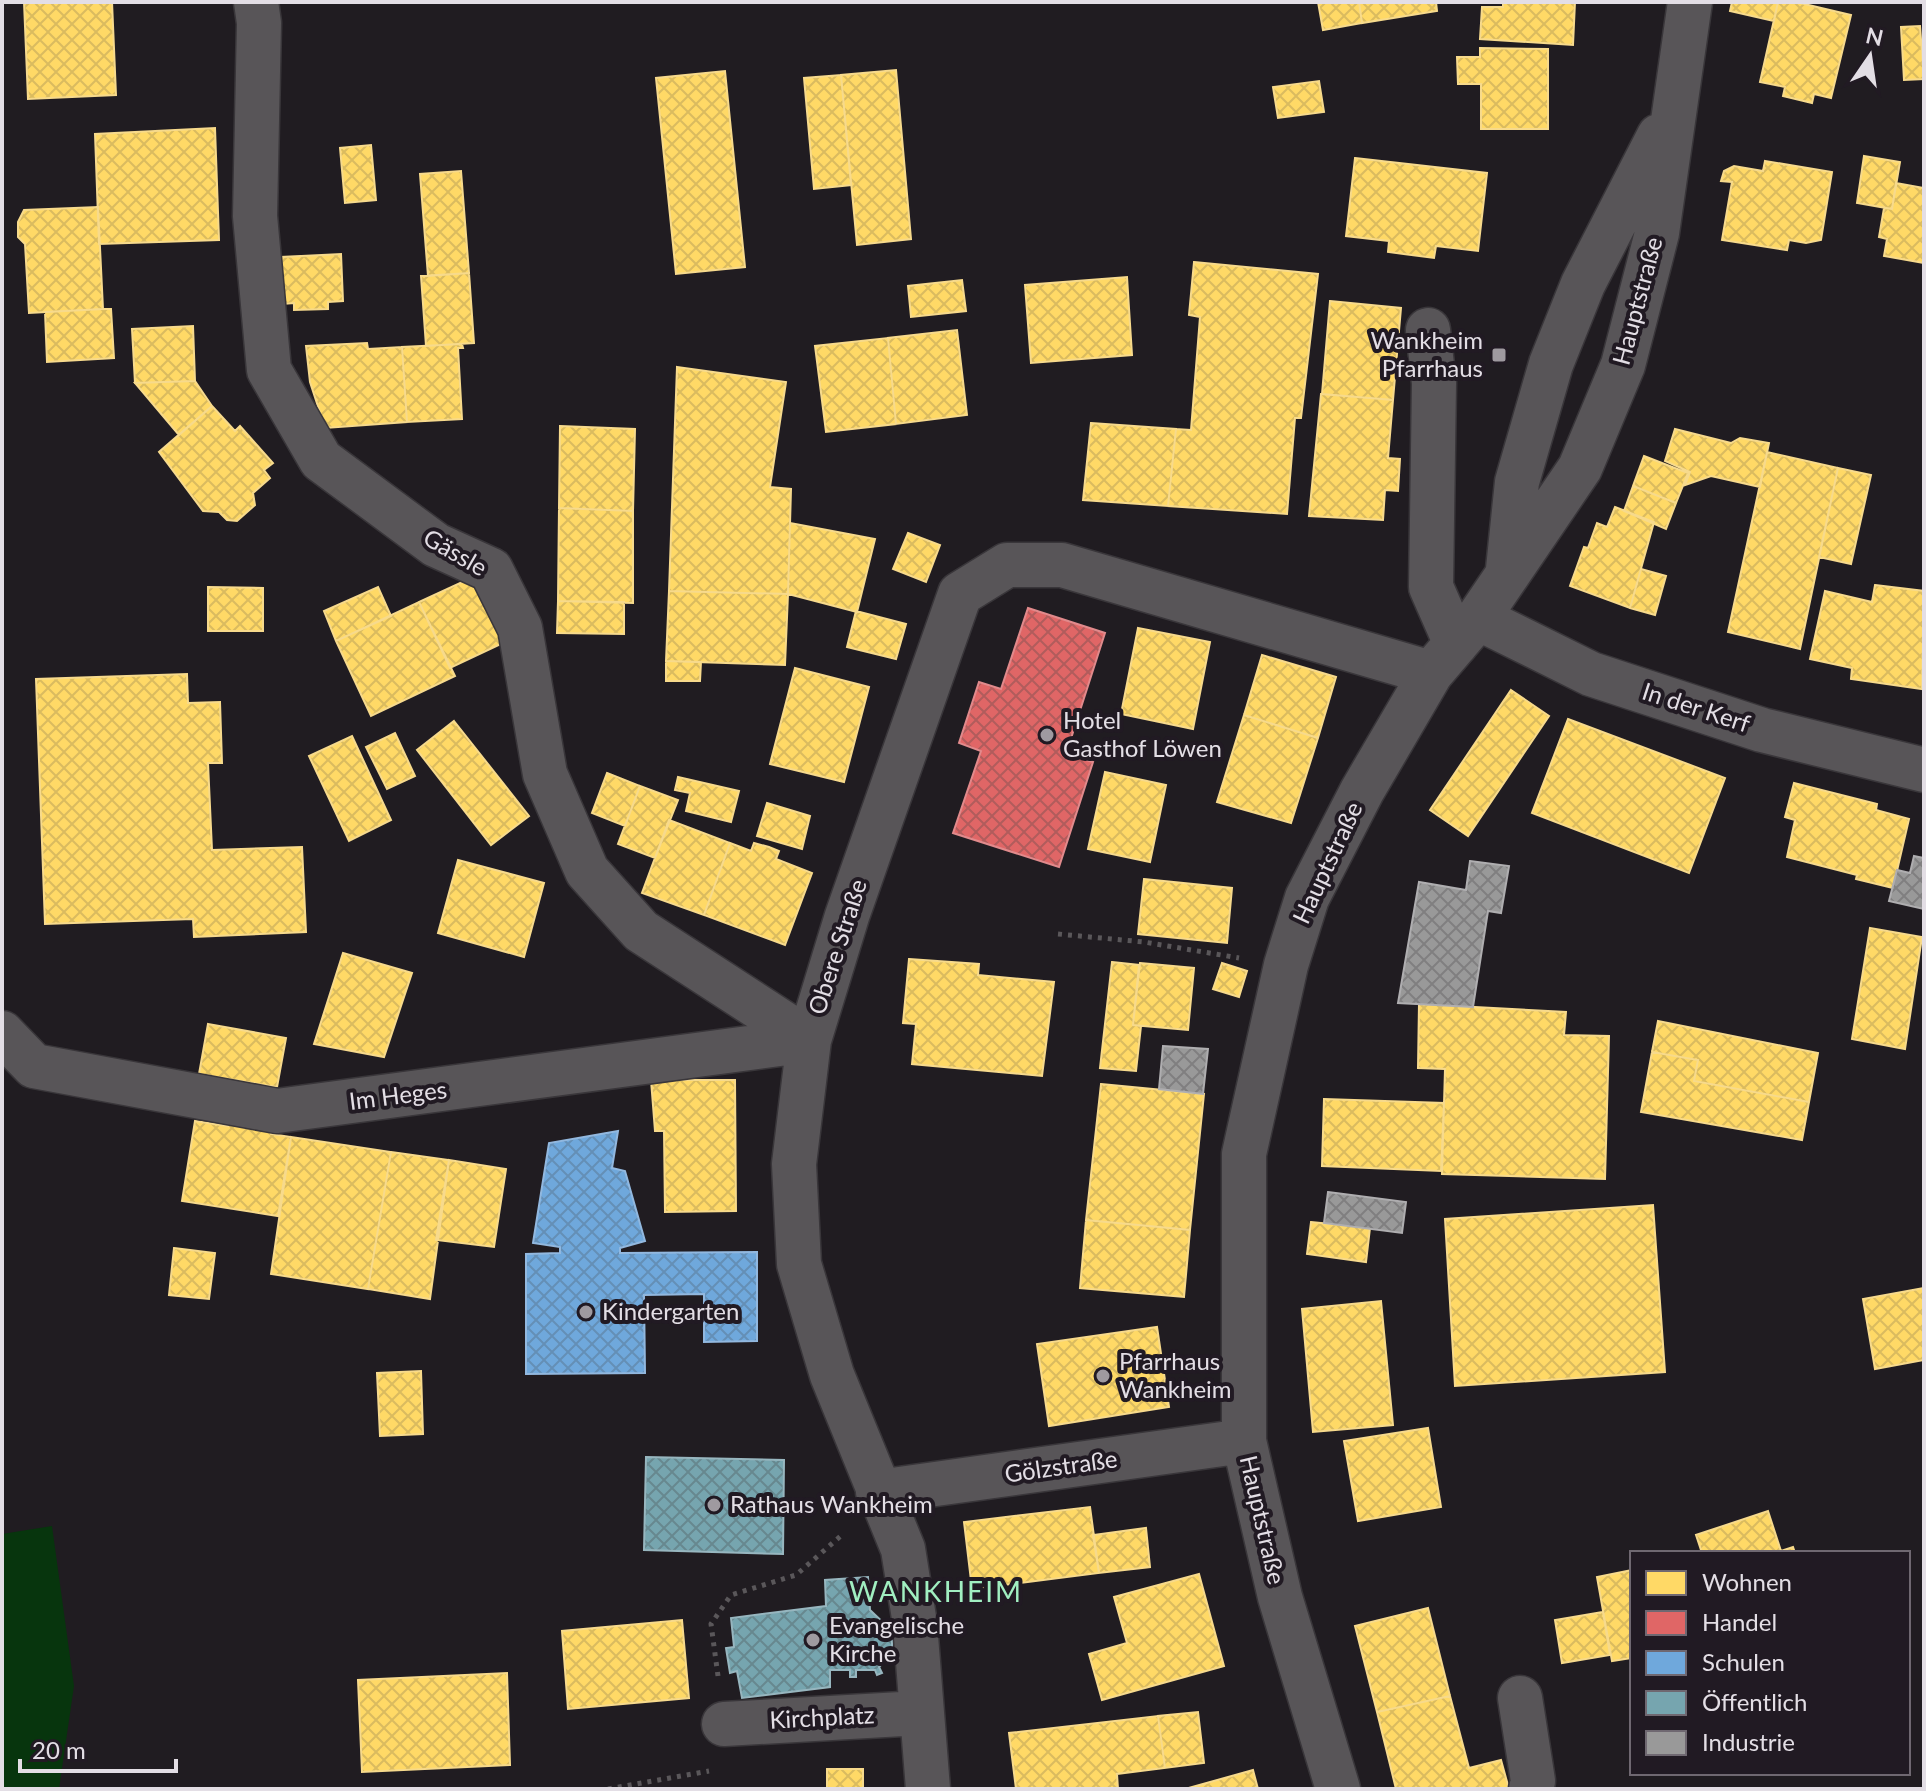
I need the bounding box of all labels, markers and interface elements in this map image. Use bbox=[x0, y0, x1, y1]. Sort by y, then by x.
north arrow bbox=[1830, 16, 1910, 96]
text: N bbox=[1863, 21, 1886, 51]
street label: Hauptstraße bbox=[1606, 233, 1668, 368]
place label: Wankheim Pfarrhaus bbox=[1370, 325, 1483, 382]
marker: Wankheim Pfarrhaus bbox=[1490, 346, 1508, 364]
street label: Gässle bbox=[419, 522, 493, 581]
street label: In der Kerf bbox=[1639, 676, 1754, 738]
place label: Hotel Gasthof Löwen bbox=[1063, 705, 1222, 762]
marker: Hotel Gasthof Löwen bbox=[1038, 726, 1056, 744]
street label: Hauptstraße bbox=[1286, 797, 1368, 928]
street label: Obere Straße bbox=[801, 875, 872, 1018]
street label: Im Heges bbox=[347, 1074, 448, 1115]
place label: Kindergarten bbox=[602, 1296, 739, 1325]
marker: Kindergarten bbox=[577, 1303, 595, 1321]
place label: Pfarrhaus Wankheim bbox=[1119, 1346, 1232, 1403]
marker: Pfarrhaus Wankheim bbox=[1094, 1367, 1112, 1385]
street label: Gölzstraße bbox=[1003, 1443, 1119, 1488]
street label: Hauptstraße bbox=[1235, 1452, 1292, 1587]
place label: Rathaus Wankheim bbox=[730, 1489, 933, 1518]
marker: Rathaus Wankheim bbox=[705, 1496, 723, 1514]
legend bbox=[1630, 1551, 1910, 1775]
text: Wohnen bbox=[1702, 1567, 1792, 1596]
district label: WANKHEIM bbox=[849, 1574, 1023, 1608]
text: Handel bbox=[1702, 1607, 1777, 1636]
place label: Evangelische Kirche bbox=[829, 1610, 964, 1667]
marker: Evangelische Kirche bbox=[804, 1631, 822, 1649]
text: Schulen bbox=[1702, 1647, 1785, 1676]
text: Öffentlich bbox=[1702, 1687, 1807, 1716]
street label: Kirchplatz bbox=[769, 1699, 875, 1734]
scale bar bbox=[20, 1723, 176, 1773]
text: Industrie bbox=[1702, 1727, 1795, 1756]
text: 20 m bbox=[32, 1735, 86, 1764]

